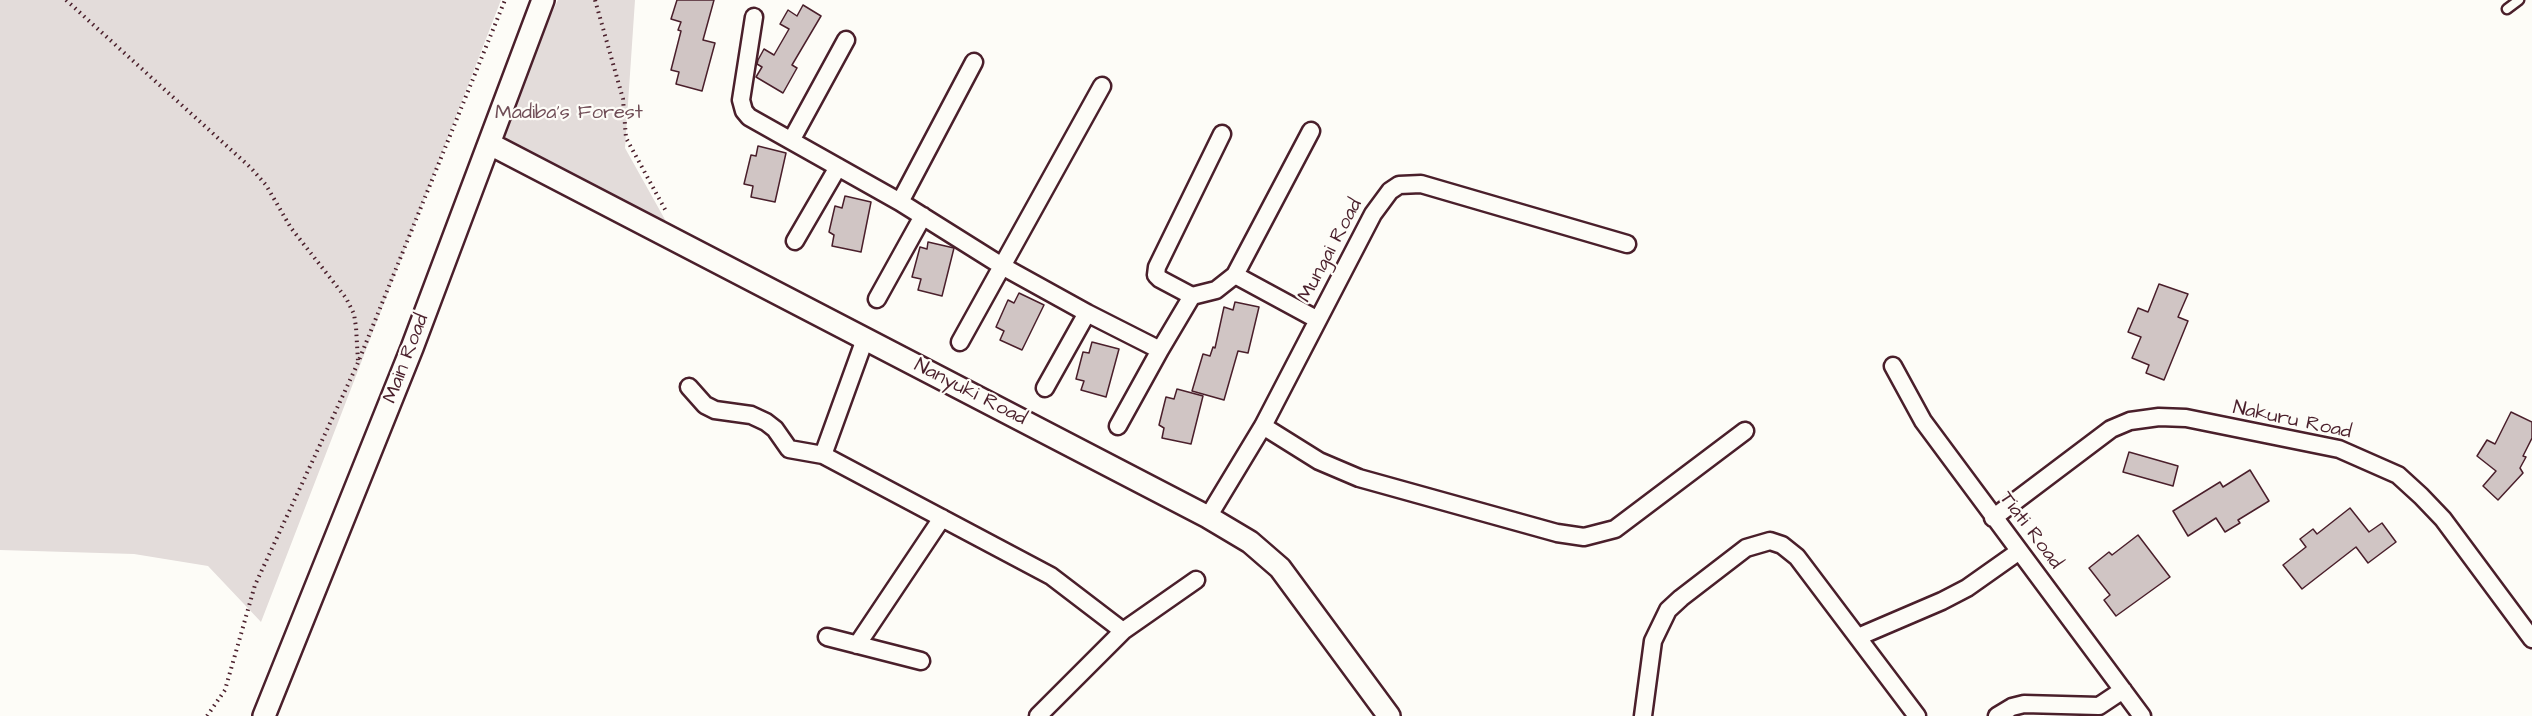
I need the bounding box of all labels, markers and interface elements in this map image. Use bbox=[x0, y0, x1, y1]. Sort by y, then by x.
park label: Madiba's Forest bbox=[495, 102, 643, 126]
street label: Mungai Road bbox=[1294, 195, 1368, 307]
street label: Main Road bbox=[379, 311, 435, 407]
street label: Nanyuki Road bbox=[910, 354, 1030, 432]
street label: Nakuru Road bbox=[2231, 397, 2353, 445]
street label: Tiati Road bbox=[1993, 488, 2067, 574]

